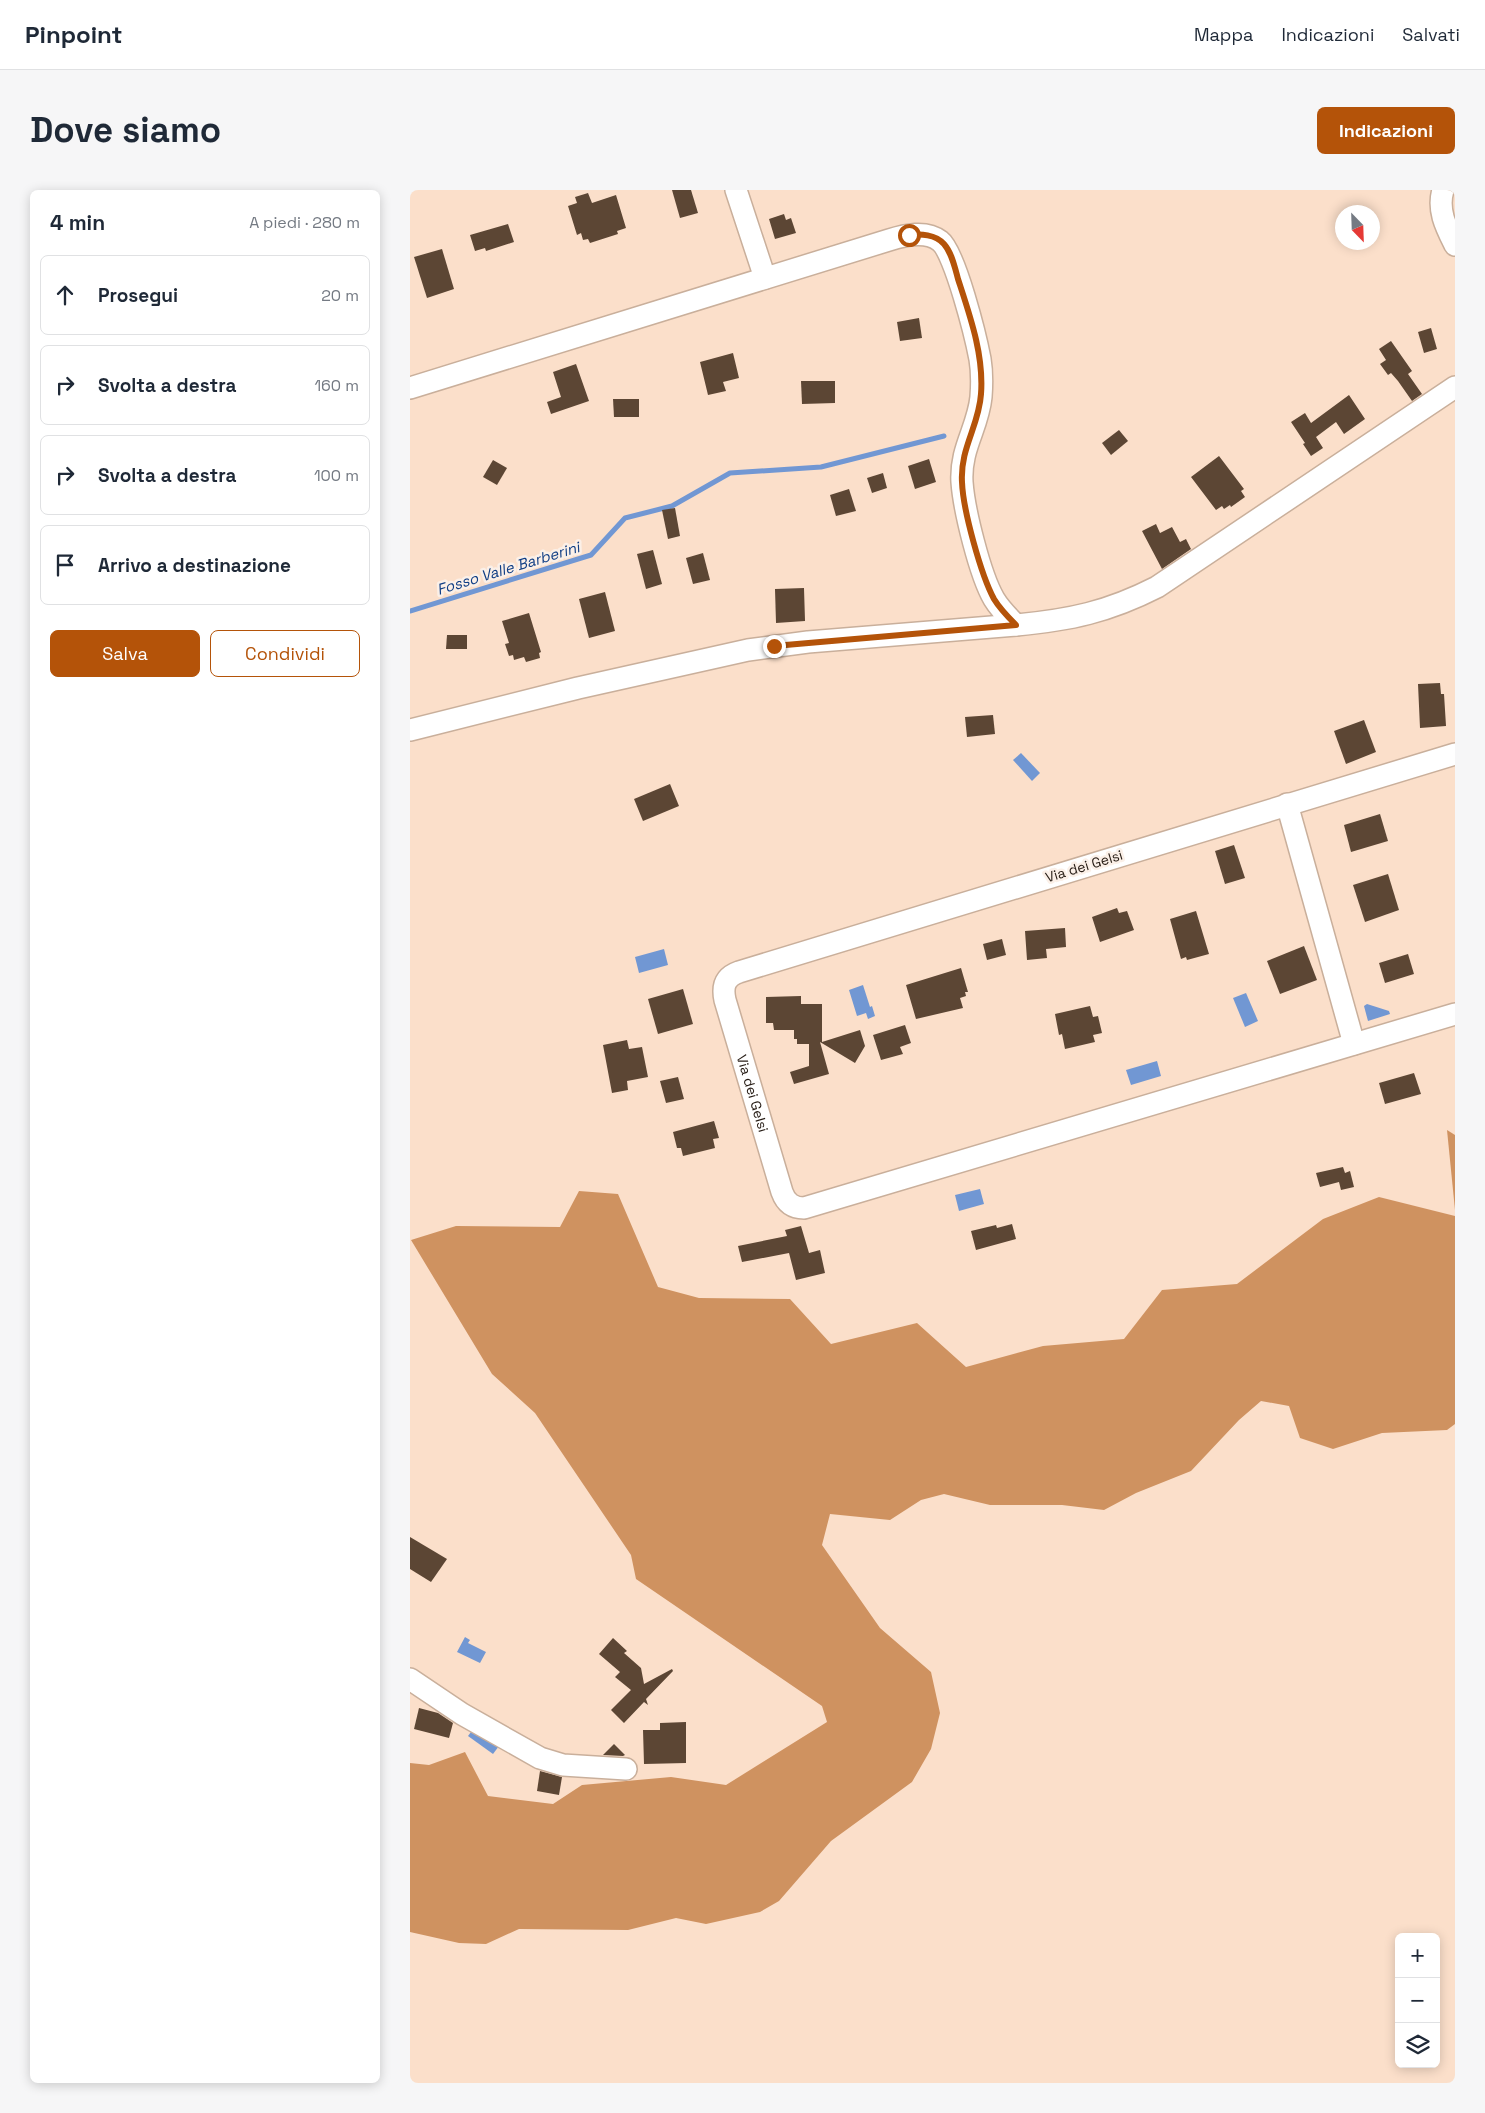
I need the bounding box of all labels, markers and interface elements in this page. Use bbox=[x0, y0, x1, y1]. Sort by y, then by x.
text: Pinpoint bbox=[25, 19, 122, 50]
text: Mappa bbox=[1194, 23, 1253, 46]
text: Indicazioni bbox=[1281, 23, 1374, 46]
text: Salvati bbox=[1402, 23, 1460, 46]
button: Indicazioni bbox=[1317, 107, 1455, 154]
text: Dove siamo bbox=[30, 108, 221, 152]
north arrow bbox=[1335, 205, 1380, 250]
text: 4 min bbox=[50, 209, 105, 236]
text: A piedi · 280 m bbox=[249, 212, 360, 233]
route start bbox=[898, 224, 921, 247]
icon: ahead bbox=[51, 281, 79, 309]
text: Prosegui bbox=[98, 283, 178, 308]
text: 20 m bbox=[321, 285, 359, 306]
icon: right bbox=[51, 371, 79, 399]
text: Svolta a destra bbox=[98, 373, 236, 398]
text: 160 m bbox=[314, 375, 359, 396]
icon: right bbox=[51, 461, 79, 489]
text: Svolta a destra bbox=[98, 463, 236, 488]
text: 100 m bbox=[314, 465, 359, 486]
water label: Fosso Valle Barberini bbox=[434, 537, 584, 599]
icon: arrive bbox=[51, 551, 79, 579]
text: Arrivo a destinazione bbox=[98, 553, 291, 578]
button: Salva bbox=[50, 630, 200, 677]
button: Condividi bbox=[210, 630, 360, 677]
route end bbox=[763, 635, 786, 658]
street label: Via dei Gelsi bbox=[1043, 846, 1125, 886]
street label: Via dei Gelsi bbox=[733, 1052, 773, 1134]
map controls bbox=[1395, 1933, 1440, 2068]
button: + bbox=[1395, 1933, 1440, 1978]
button: − bbox=[1395, 1978, 1440, 2023]
button: layers bbox=[1395, 2023, 1440, 2068]

